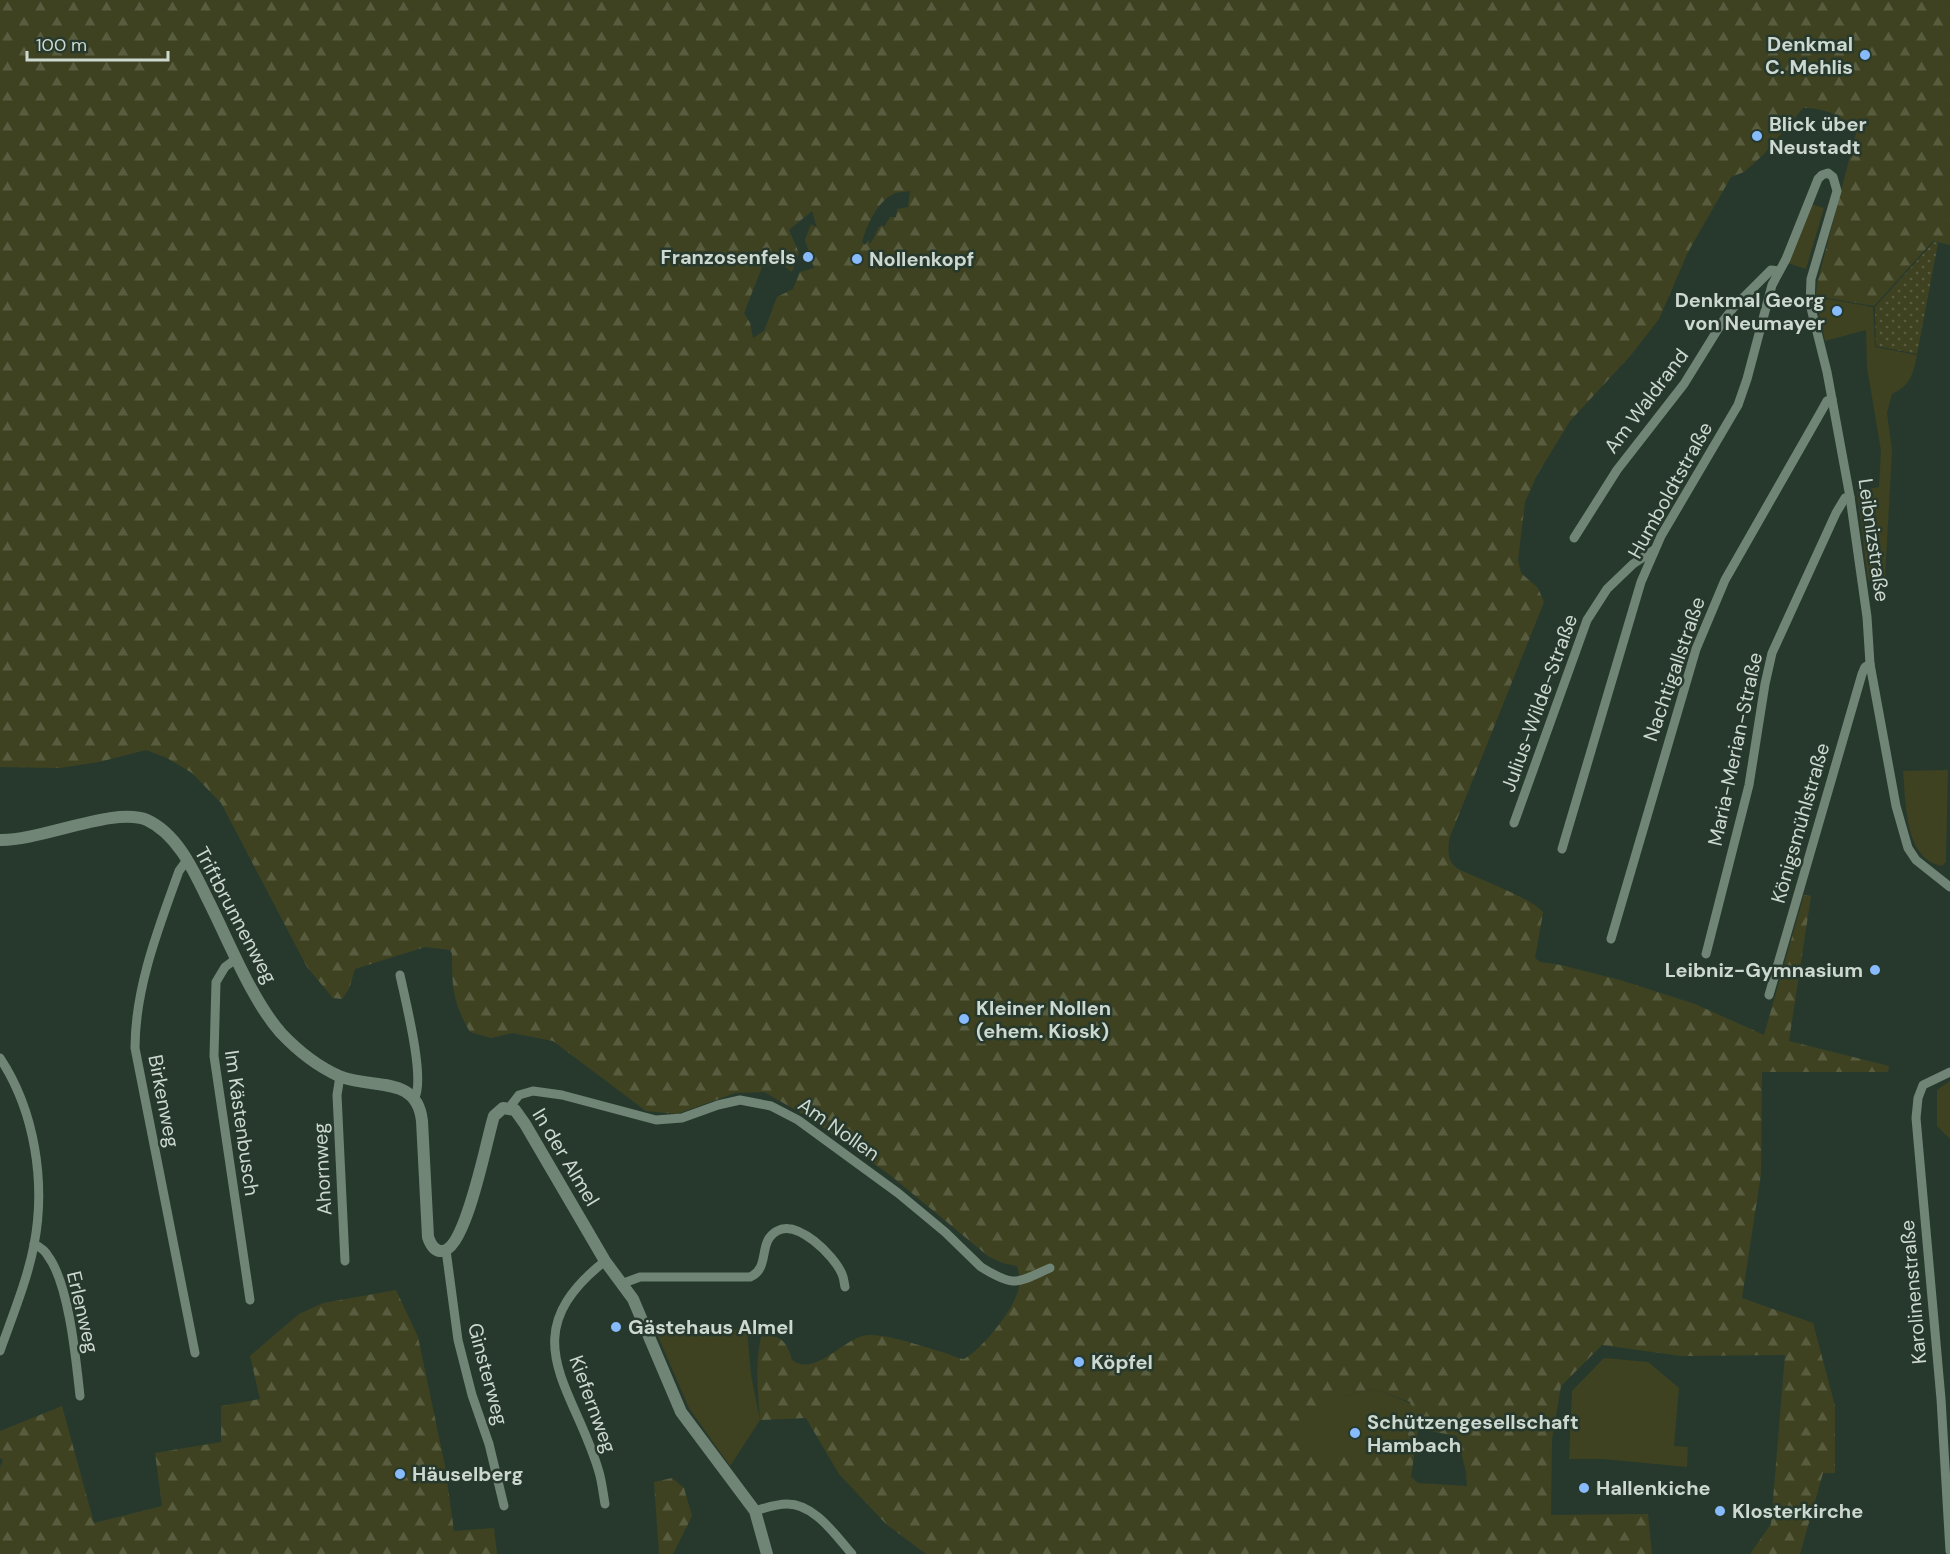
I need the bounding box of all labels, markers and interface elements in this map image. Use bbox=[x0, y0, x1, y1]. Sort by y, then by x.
scale bar bbox=[27, 24, 168, 62]
place label: Denkmal C. Mehlis bbox=[1765, 31, 1853, 80]
text: 100 m bbox=[36, 33, 87, 57]
marker: Denkmal C. Mehlis bbox=[1858, 48, 1872, 62]
place label: Blick über Neustadt bbox=[1769, 111, 1867, 160]
marker: Blick über Neustadt bbox=[1750, 129, 1764, 143]
place label: Franzosenfels bbox=[661, 244, 796, 270]
place label: Nollenkopf bbox=[869, 246, 974, 272]
marker: Franzosenfels bbox=[801, 250, 815, 264]
marker: Nollenkopf bbox=[850, 252, 864, 266]
place label: Denkmal Georg von Neumayer bbox=[1675, 287, 1825, 336]
marker: Denkmal Georg von Neumayer bbox=[1830, 304, 1844, 318]
street label: Am Waldrand bbox=[1598, 343, 1694, 459]
street label: Humboldtstraße bbox=[1622, 417, 1718, 563]
street label: Leibnizstraße bbox=[1852, 477, 1896, 603]
street label: Nachtigallstraße bbox=[1637, 593, 1711, 745]
street label: Julius-Wilde-Straße bbox=[1495, 610, 1583, 796]
street label: Maria-Merian-Straße bbox=[1702, 650, 1768, 848]
street label: Königsmühlstraße bbox=[1765, 740, 1835, 906]
street label: Triftbrunnenweg bbox=[189, 842, 283, 988]
place label: Leibniz-Gymnasium bbox=[1665, 957, 1863, 983]
marker: Leibniz-Gymnasium bbox=[1868, 963, 1882, 977]
place label: Kleiner Nollen (ehem. Kiosk) bbox=[976, 995, 1111, 1044]
marker: Kleiner Nollen (ehem. Kiosk) bbox=[957, 1012, 971, 1026]
street label: Im Kästenbusch bbox=[219, 1048, 265, 1198]
street label: Birkenweg bbox=[142, 1052, 186, 1150]
street label: Am Nollen bbox=[793, 1091, 885, 1167]
street label: In der Almel bbox=[527, 1103, 605, 1211]
street label: Ahornweg bbox=[307, 1122, 337, 1216]
street label: Karolinenstraße bbox=[1894, 1219, 1932, 1365]
street label: Erlenweg bbox=[61, 1268, 105, 1356]
place label: Gästehaus Almel bbox=[628, 1314, 794, 1340]
street label: Ginsterweg bbox=[462, 1320, 514, 1428]
marker: Gästehaus Almel bbox=[609, 1320, 623, 1334]
place label: Köpfel bbox=[1091, 1349, 1153, 1375]
street label: Kiefernweg bbox=[563, 1352, 623, 1456]
marker: Köpfel bbox=[1072, 1355, 1086, 1369]
place label: Schützengesellschaft Hambach bbox=[1367, 1409, 1579, 1458]
marker: Schützengesellschaft Hambach bbox=[1348, 1426, 1362, 1440]
place label: Häuselberg bbox=[412, 1461, 523, 1487]
marker: Häuselberg bbox=[393, 1467, 407, 1481]
place label: Hallenkiche bbox=[1596, 1475, 1711, 1501]
marker: Hallenkiche bbox=[1577, 1481, 1591, 1495]
place label: Klosterkirche bbox=[1732, 1498, 1863, 1524]
marker: Klosterkirche bbox=[1713, 1504, 1727, 1518]

